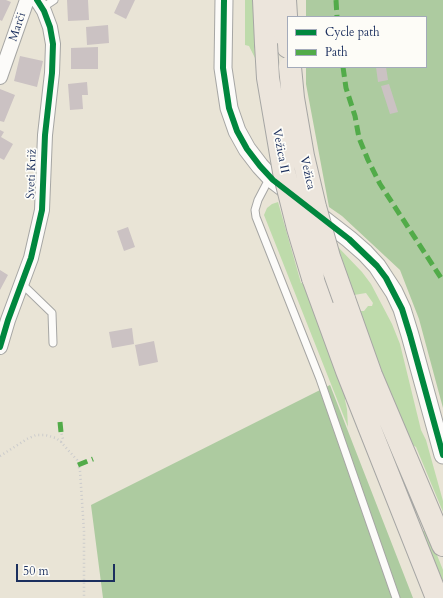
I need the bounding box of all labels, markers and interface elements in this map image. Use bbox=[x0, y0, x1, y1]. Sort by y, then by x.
street label: Marči bbox=[7, 11, 29, 43]
legend bbox=[287, 16, 427, 68]
text: Cycle path bbox=[325, 24, 380, 40]
text: Path bbox=[325, 44, 348, 60]
street label: Vežica II bbox=[269, 128, 291, 174]
street label: Sveti Križ bbox=[24, 149, 40, 199]
street label: Vežica bbox=[296, 155, 318, 191]
scale bar bbox=[18, 556, 117, 582]
text: 50 m bbox=[23, 563, 49, 579]

